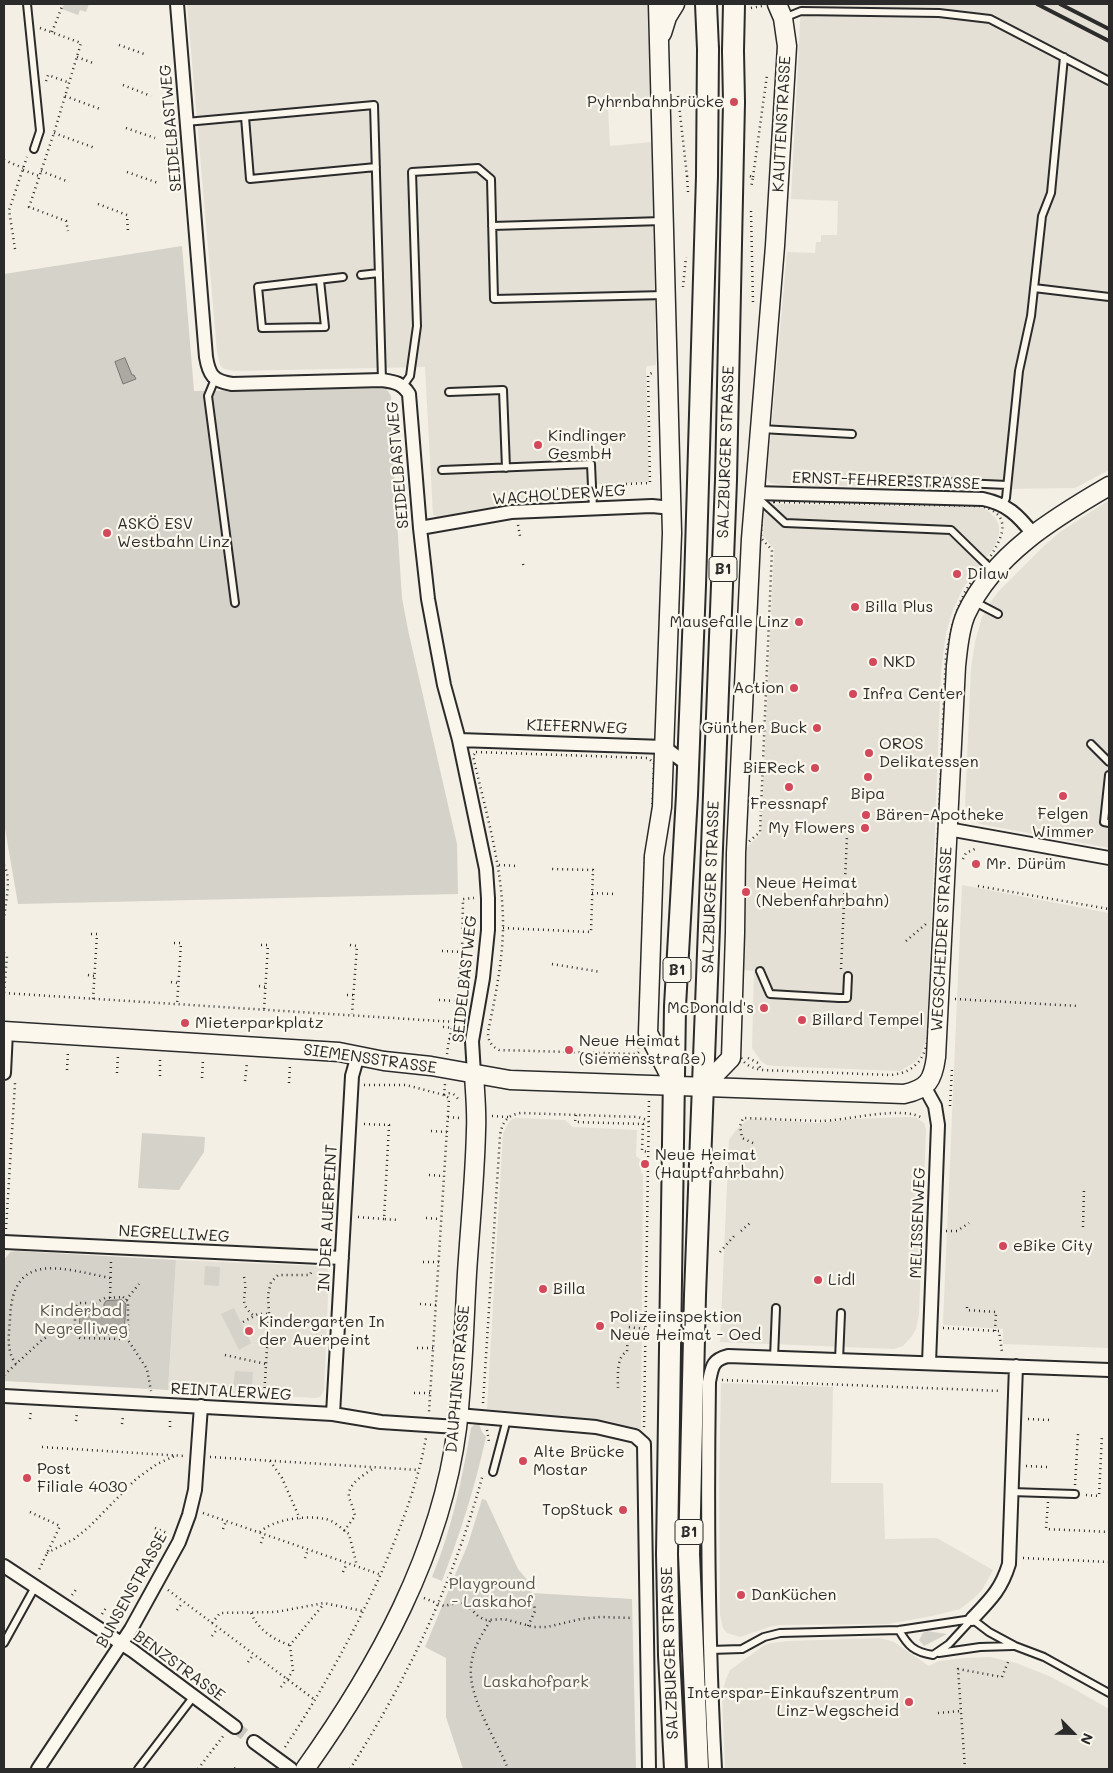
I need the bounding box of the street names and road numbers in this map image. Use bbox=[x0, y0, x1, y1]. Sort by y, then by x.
street label: KAUTTENSTRASSE bbox=[769, 55, 795, 193]
street label: SEIDELBASTWEG bbox=[156, 64, 186, 192]
street label: SALZBURGER STRASSE bbox=[713, 365, 739, 539]
street label: SEIDELBASTWEG bbox=[383, 401, 413, 529]
street label: ERNST-FEHRER-STRASSE bbox=[792, 468, 980, 494]
street label: WACHOLDERWEG bbox=[492, 481, 626, 509]
road number: B1 bbox=[709, 556, 737, 582]
street label: KIEFERNWEG bbox=[526, 716, 628, 738]
street label: SALZBURGER STRASSE bbox=[698, 800, 724, 974]
street label: WEGSCHEIDER STRASSE bbox=[928, 846, 956, 1032]
street label: SEIDELBASTWEG bbox=[449, 914, 481, 1044]
road number: B1 bbox=[663, 958, 691, 982]
street label: SIEMENSSTRASSE bbox=[302, 1040, 438, 1078]
street label: IN DER AUERPEINT bbox=[315, 1144, 341, 1292]
street label: MELISSENWEG bbox=[906, 1167, 930, 1279]
street label: NEGRELLIWEG bbox=[118, 1222, 230, 1246]
street label: DAUPHINESTRASSE bbox=[442, 1304, 474, 1454]
street label: REINTALERWEG bbox=[170, 1379, 292, 1405]
road number: B1 bbox=[675, 1520, 703, 1544]
street label: BUNSENSTRASSE bbox=[92, 1529, 172, 1651]
street label: SALZBURGER STRASSE bbox=[657, 1566, 683, 1740]
street label: BENZSTRASSE bbox=[130, 1626, 228, 1706]

